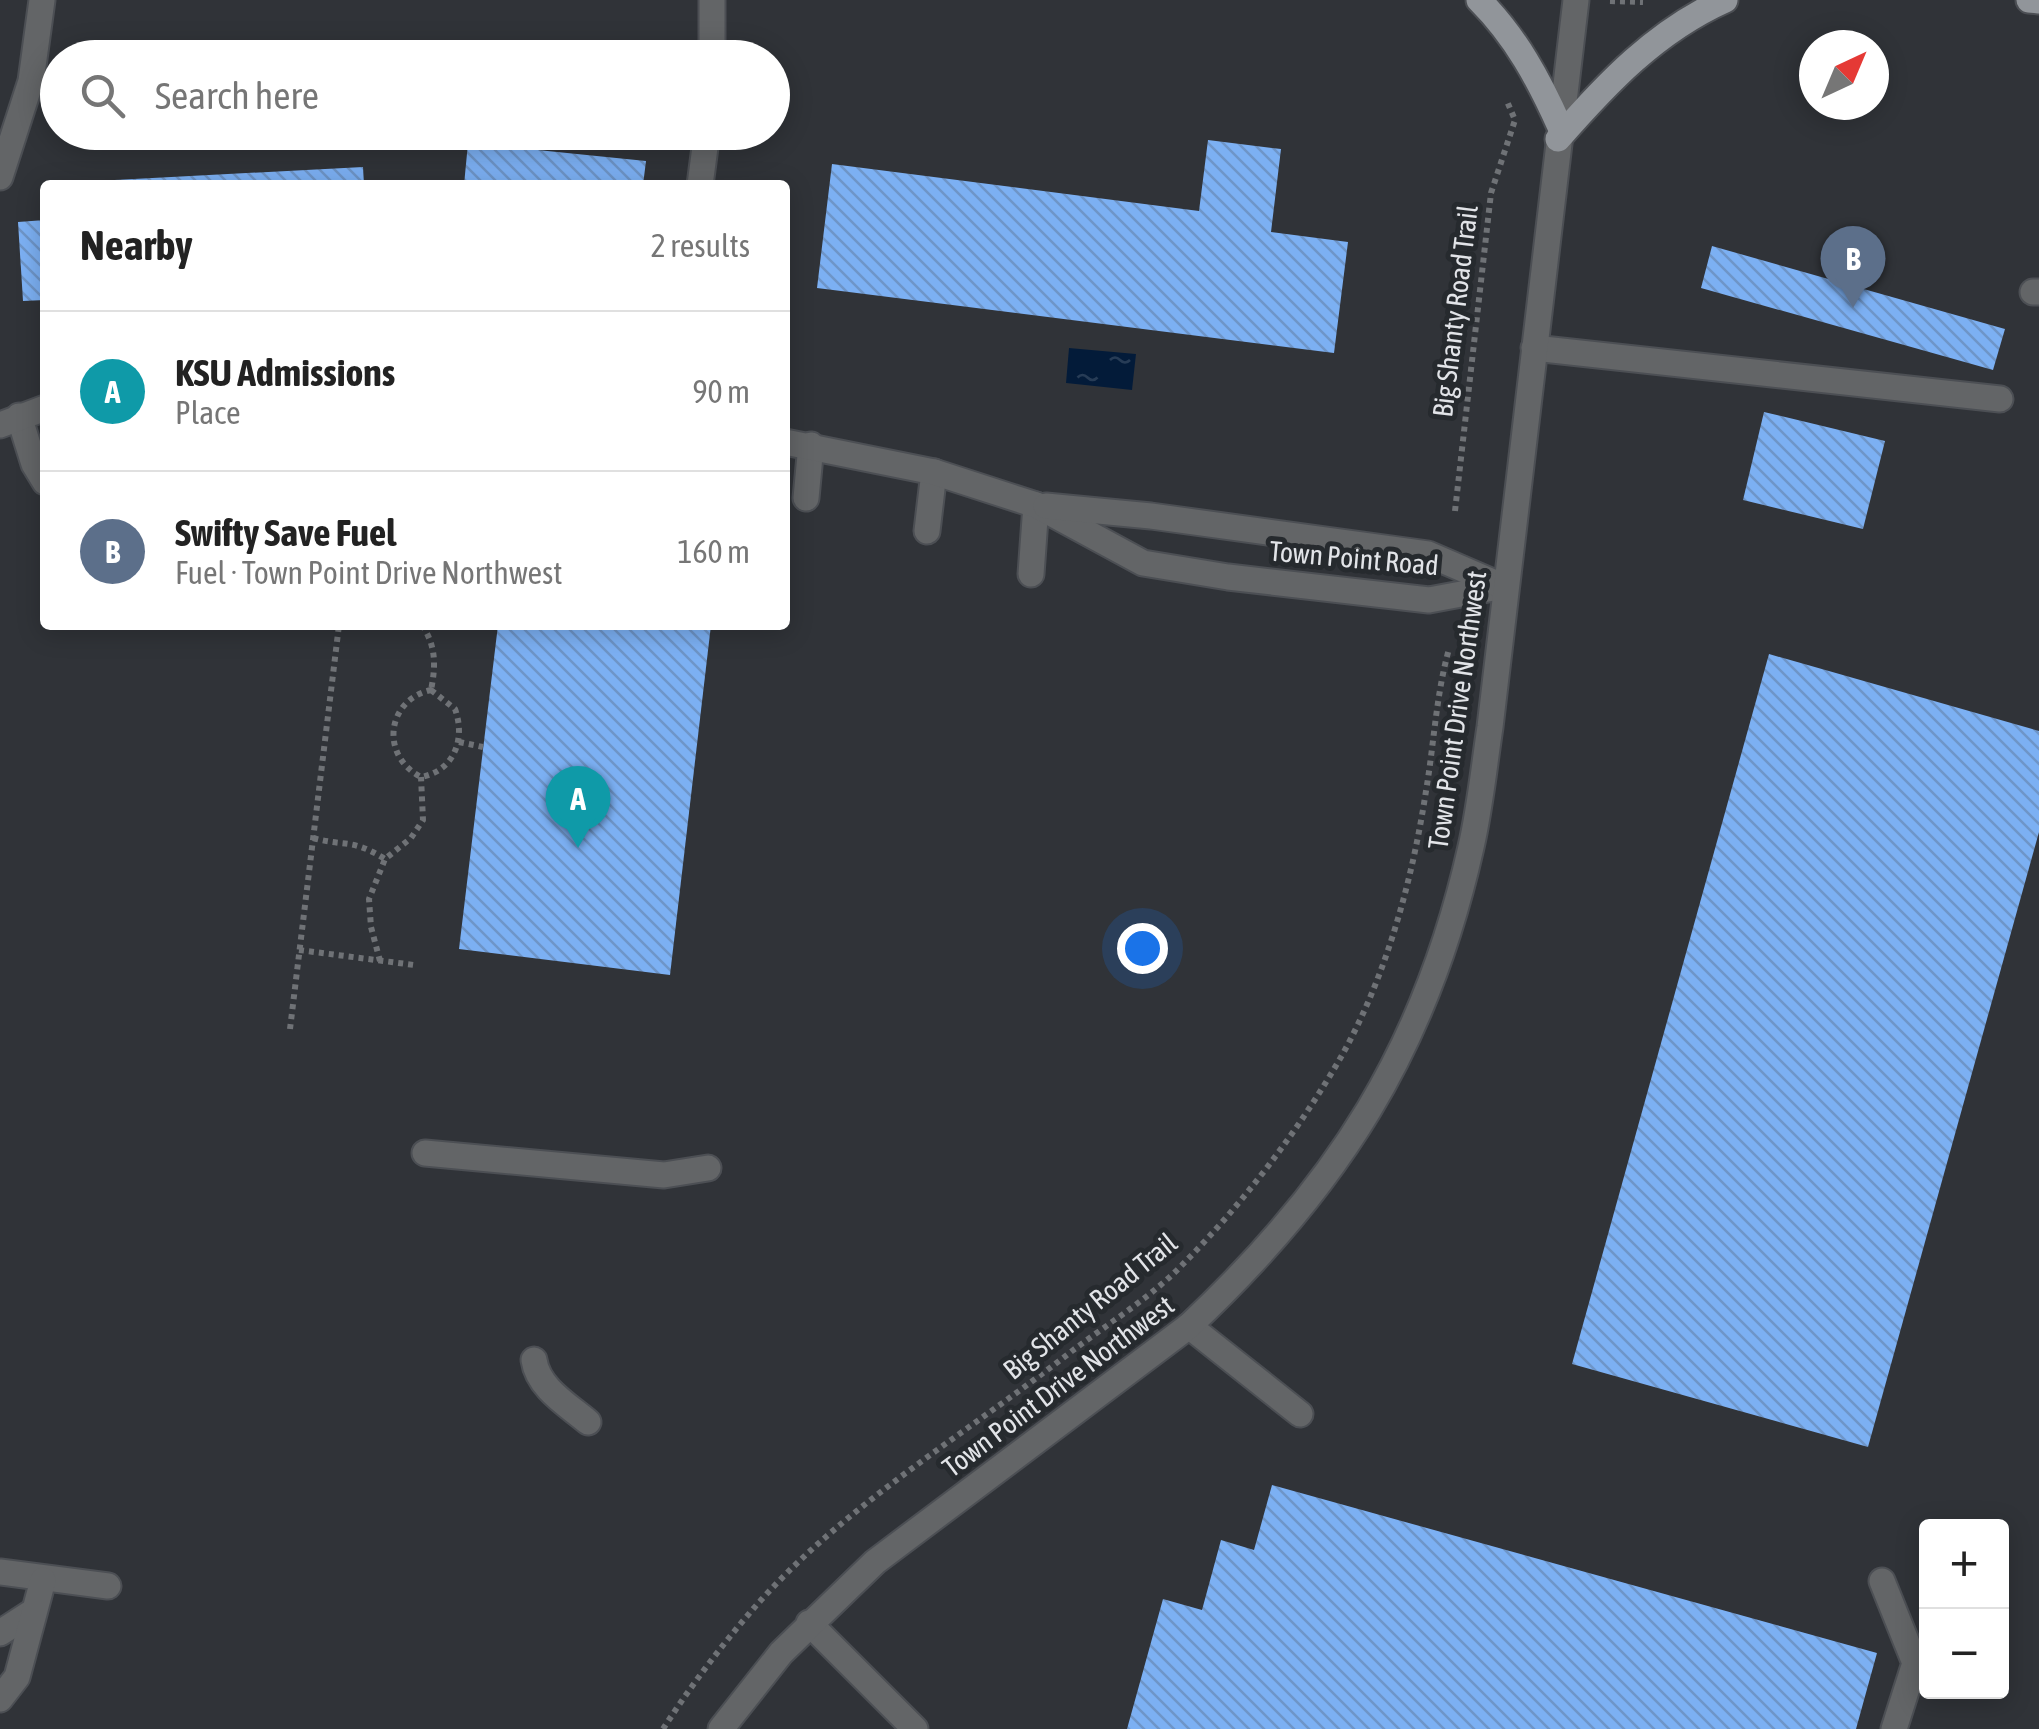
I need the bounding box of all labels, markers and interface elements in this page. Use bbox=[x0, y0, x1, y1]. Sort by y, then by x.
north arrow bbox=[1799, 30, 1889, 120]
search box bbox=[40, 40, 790, 150]
icon: search bbox=[75, 68, 130, 123]
text: Search here bbox=[155, 74, 319, 117]
street label: Big Shanty Road Trail bbox=[1426, 203, 1484, 419]
text: Nearby bbox=[80, 221, 193, 269]
pin: B bbox=[1820, 226, 1886, 308]
text: 2 results bbox=[651, 227, 750, 264]
text: KSU Admissions bbox=[175, 351, 395, 394]
text: A bbox=[105, 373, 120, 410]
text: 90 m bbox=[692, 373, 750, 410]
text: Place bbox=[175, 394, 240, 431]
text: Swifty Save Fuel bbox=[175, 511, 396, 554]
text: B bbox=[105, 533, 120, 570]
text: 160 m bbox=[677, 533, 750, 570]
street label: Town Point Road bbox=[1268, 535, 1440, 581]
text: Fuel · Town Point Drive Northwest bbox=[175, 554, 563, 591]
street label: Town Point Drive Northwest bbox=[1422, 569, 1492, 851]
pin: A bbox=[546, 766, 610, 848]
your location bbox=[1117, 923, 1168, 974]
street label: Big Shanty Road Trail bbox=[997, 1226, 1183, 1386]
street label: Town Point Drive Northwest bbox=[936, 1289, 1180, 1483]
map controls bbox=[1919, 1519, 2009, 1699]
button: + bbox=[1919, 1519, 2009, 1609]
button: − bbox=[1919, 1609, 2009, 1699]

